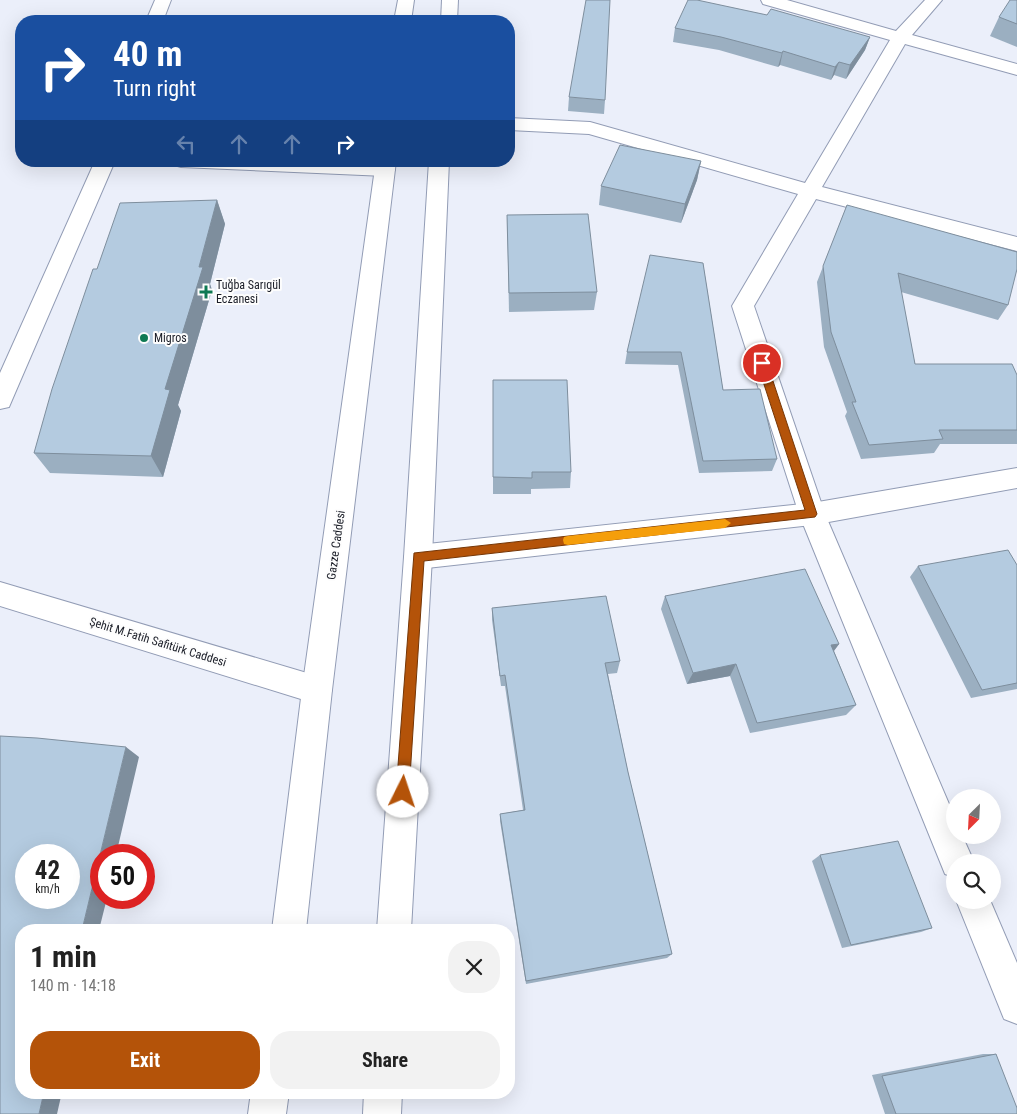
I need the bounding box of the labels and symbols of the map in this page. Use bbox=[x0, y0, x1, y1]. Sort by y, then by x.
place label: Tuğba Sarıgül Eczanesi bbox=[216, 278, 281, 306]
marker: Tuğba Sarıgül Eczanesi bbox=[200, 286, 212, 298]
place label: Migros bbox=[154, 331, 187, 345]
marker: Migros bbox=[138, 332, 150, 344]
pin bbox=[741, 342, 783, 384]
street label: Gazze Caddesi bbox=[324, 509, 348, 581]
street label: Şehit M.Fatih Safitürk Caddesi bbox=[88, 614, 228, 670]
position arrow bbox=[376, 765, 428, 817]
north arrow bbox=[946, 789, 1001, 844]
speed limit sign: 50 bbox=[90, 844, 155, 909]

